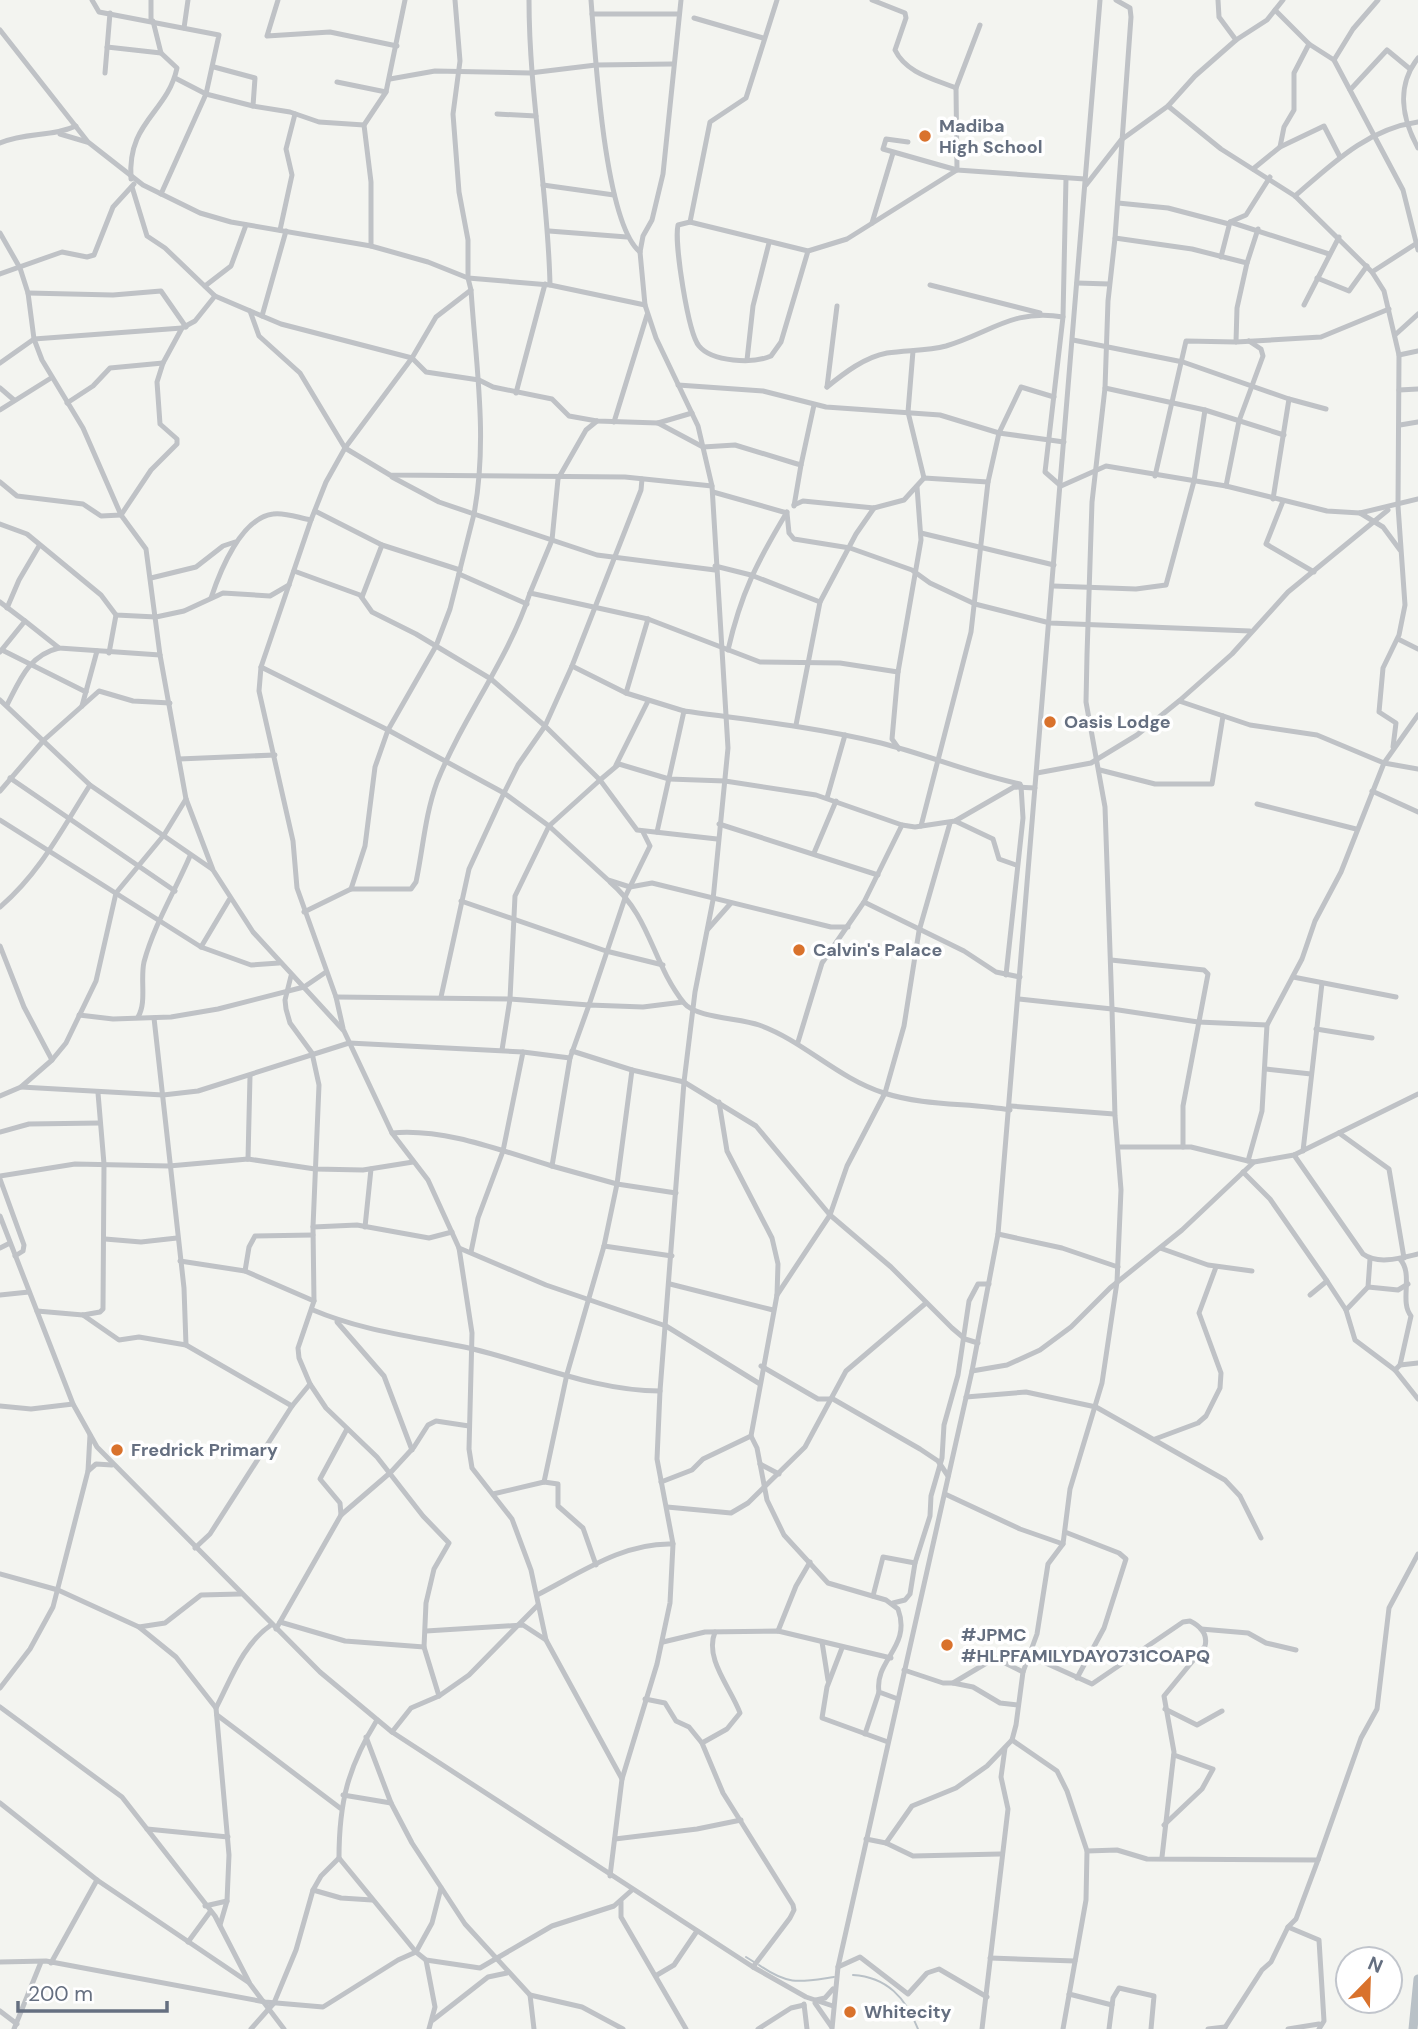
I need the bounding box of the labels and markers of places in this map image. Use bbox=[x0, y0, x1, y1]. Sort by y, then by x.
place label: Madiba High School bbox=[939, 114, 1043, 159]
marker: Madiba High School bbox=[917, 128, 933, 144]
place label: Oasis Lodge bbox=[1064, 710, 1171, 734]
marker: Oasis Lodge bbox=[1042, 714, 1058, 730]
place label: Calvin's Palace bbox=[813, 938, 943, 962]
marker: Calvin's Palace bbox=[791, 942, 807, 958]
place label: Fredrick Primary bbox=[131, 1438, 278, 1462]
marker: Fredrick Primary bbox=[109, 1442, 125, 1458]
place label: #JPMC #HLPFAMILYDAY0731COAPQ bbox=[961, 1623, 1210, 1668]
marker: #JPMC #HLPFAMILYDAY0731COAPQ bbox=[939, 1637, 955, 1653]
place label: Whitecity bbox=[864, 2000, 951, 2024]
marker: Whitecity bbox=[842, 2004, 858, 2020]

